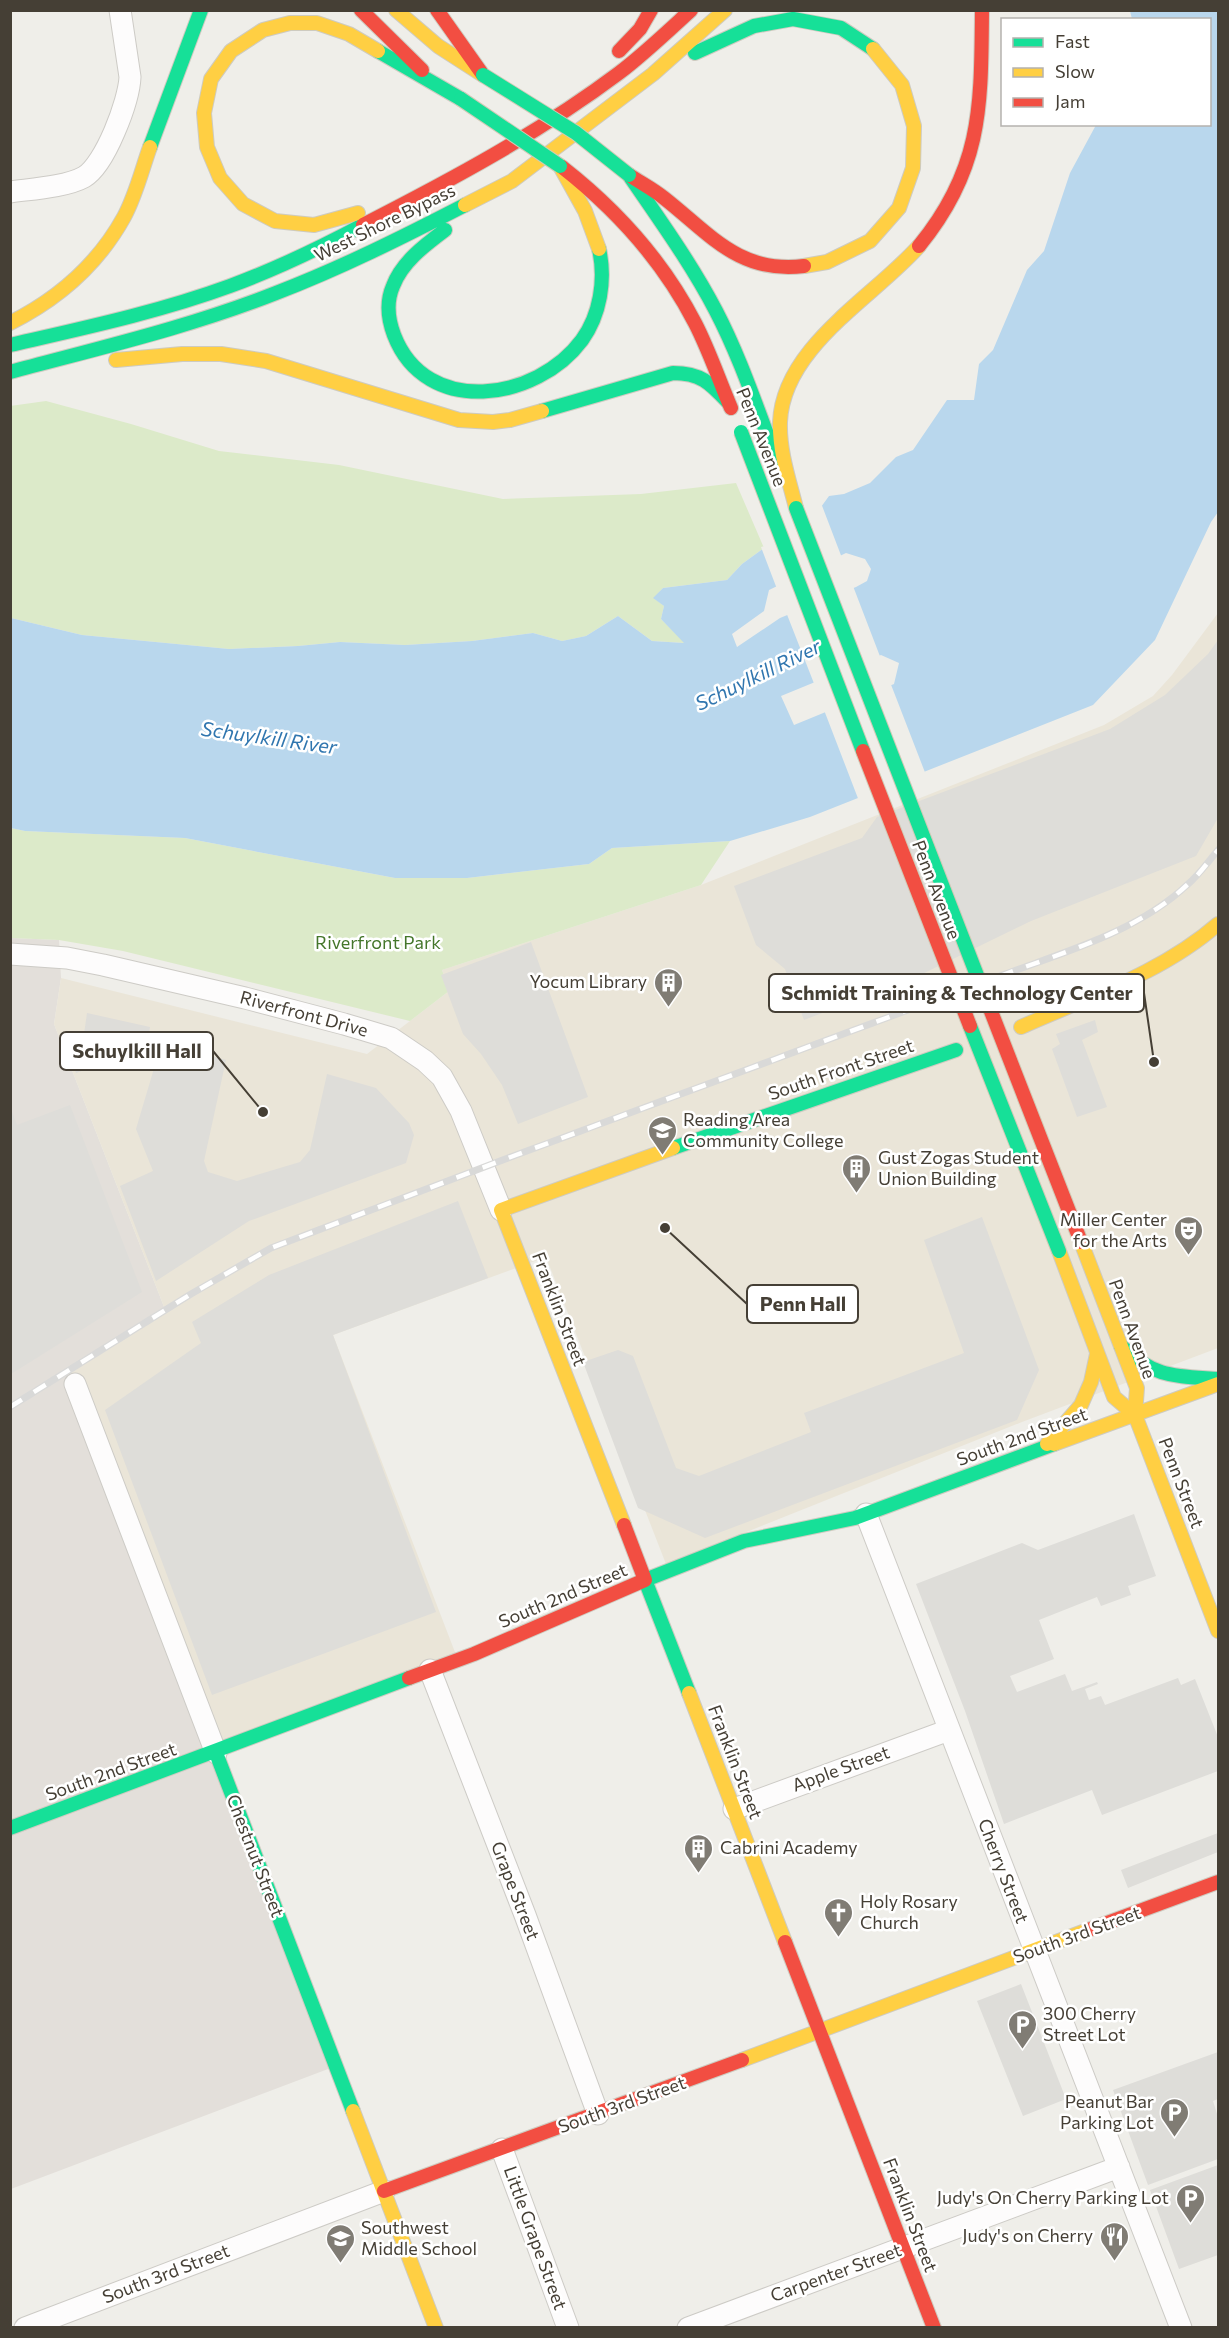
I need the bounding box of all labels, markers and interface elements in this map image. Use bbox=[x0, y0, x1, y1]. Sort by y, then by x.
legend bbox=[1001, 18, 1211, 126]
text: Fast bbox=[1055, 30, 1090, 52]
text: Slow bbox=[1055, 60, 1095, 82]
text: Jam bbox=[1055, 90, 1085, 112]
street label: West Shore Bypass bbox=[310, 178, 459, 266]
street label: Penn Avenue bbox=[732, 384, 792, 489]
water label: Schuylkill River bbox=[691, 633, 825, 715]
water label: Schuylkill River bbox=[200, 716, 340, 759]
street label: Penn Avenue bbox=[908, 837, 966, 942]
park label: Riverfront Park bbox=[315, 931, 441, 953]
building icon: Yocum Library bbox=[652, 966, 684, 1008]
place label: Yocum Library bbox=[530, 970, 647, 992]
callout: Schmidt Training & Technology Center bbox=[769, 974, 1144, 1012]
text: Schmidt Training & Technology Center bbox=[781, 980, 1133, 1004]
street label: Riverfront Drive bbox=[238, 985, 371, 1041]
callout: Schuylkill Hall bbox=[60, 1032, 213, 1070]
street label: South Front Street bbox=[765, 1034, 916, 1104]
text: Schuylkill Hall bbox=[72, 1038, 202, 1062]
place label: Reading Area Community College bbox=[683, 1108, 843, 1151]
school or university icon: Reading Area Community College bbox=[646, 1114, 678, 1156]
place label: Gust Zogas Student Union Building bbox=[878, 1146, 1039, 1189]
building icon: Gust Zogas Student Union Building bbox=[841, 1152, 873, 1194]
place label: Miller Center for the Arts bbox=[1060, 1208, 1167, 1251]
theatre icon: Miller Center for the Arts bbox=[1172, 1214, 1204, 1256]
street label: Franklin Street bbox=[528, 1248, 592, 1369]
street label: Penn Avenue bbox=[1105, 1276, 1161, 1382]
callout: Penn Hall bbox=[747, 1285, 858, 1323]
text: Penn Hall bbox=[760, 1291, 846, 1315]
street label: South 2nd Street bbox=[953, 1402, 1090, 1470]
street label: Penn Street bbox=[1155, 1434, 1209, 1531]
street label: South 2nd Street bbox=[495, 1558, 630, 1632]
street label: Franklin Street bbox=[704, 1701, 768, 1822]
street label: South 2nd Street bbox=[42, 1737, 179, 1805]
street label: Apple Street bbox=[789, 1740, 892, 1796]
street label: Chestnut Street bbox=[222, 1791, 289, 1920]
street label: Cherry Street bbox=[974, 1815, 1034, 1926]
building icon: Cabrini Academy bbox=[683, 1832, 715, 1874]
place label: Cabrini Academy bbox=[720, 1836, 858, 1858]
street label: Grape Street bbox=[487, 1838, 545, 1943]
place label: Holy Rosary Church bbox=[860, 1890, 958, 1933]
church icon: Holy Rosary Church bbox=[823, 1896, 855, 1938]
street label: South 3rd Street bbox=[1010, 1901, 1144, 1967]
place label: 300 Cherry Street Lot bbox=[1043, 2002, 1136, 2045]
parking icon: 300 Cherry Street Lot bbox=[1006, 2008, 1038, 2050]
street label: South 3rd Street bbox=[555, 2071, 689, 2137]
place label: Peanut Bar Parking Lot bbox=[1060, 2090, 1154, 2133]
parking icon: Peanut Bar Parking Lot bbox=[1159, 2096, 1191, 2138]
street label: Franklin Street bbox=[879, 2154, 943, 2275]
street label: Little Grape Street bbox=[500, 2163, 572, 2313]
parking icon: Judy's On Cherry Parking Lot bbox=[1174, 2182, 1206, 2224]
place label: Judy's On Cherry Parking Lot bbox=[937, 2186, 1169, 2208]
place label: Southwest Middle School bbox=[361, 2216, 477, 2259]
restaurant icon: Judy's on Cherry bbox=[1098, 2220, 1130, 2262]
school or university icon: Southwest Middle School bbox=[324, 2222, 356, 2264]
place label: Judy's on Cherry bbox=[962, 2224, 1093, 2246]
street label: Carpenter Street bbox=[767, 2238, 904, 2306]
street label: South 3rd Street bbox=[99, 2239, 232, 2307]

